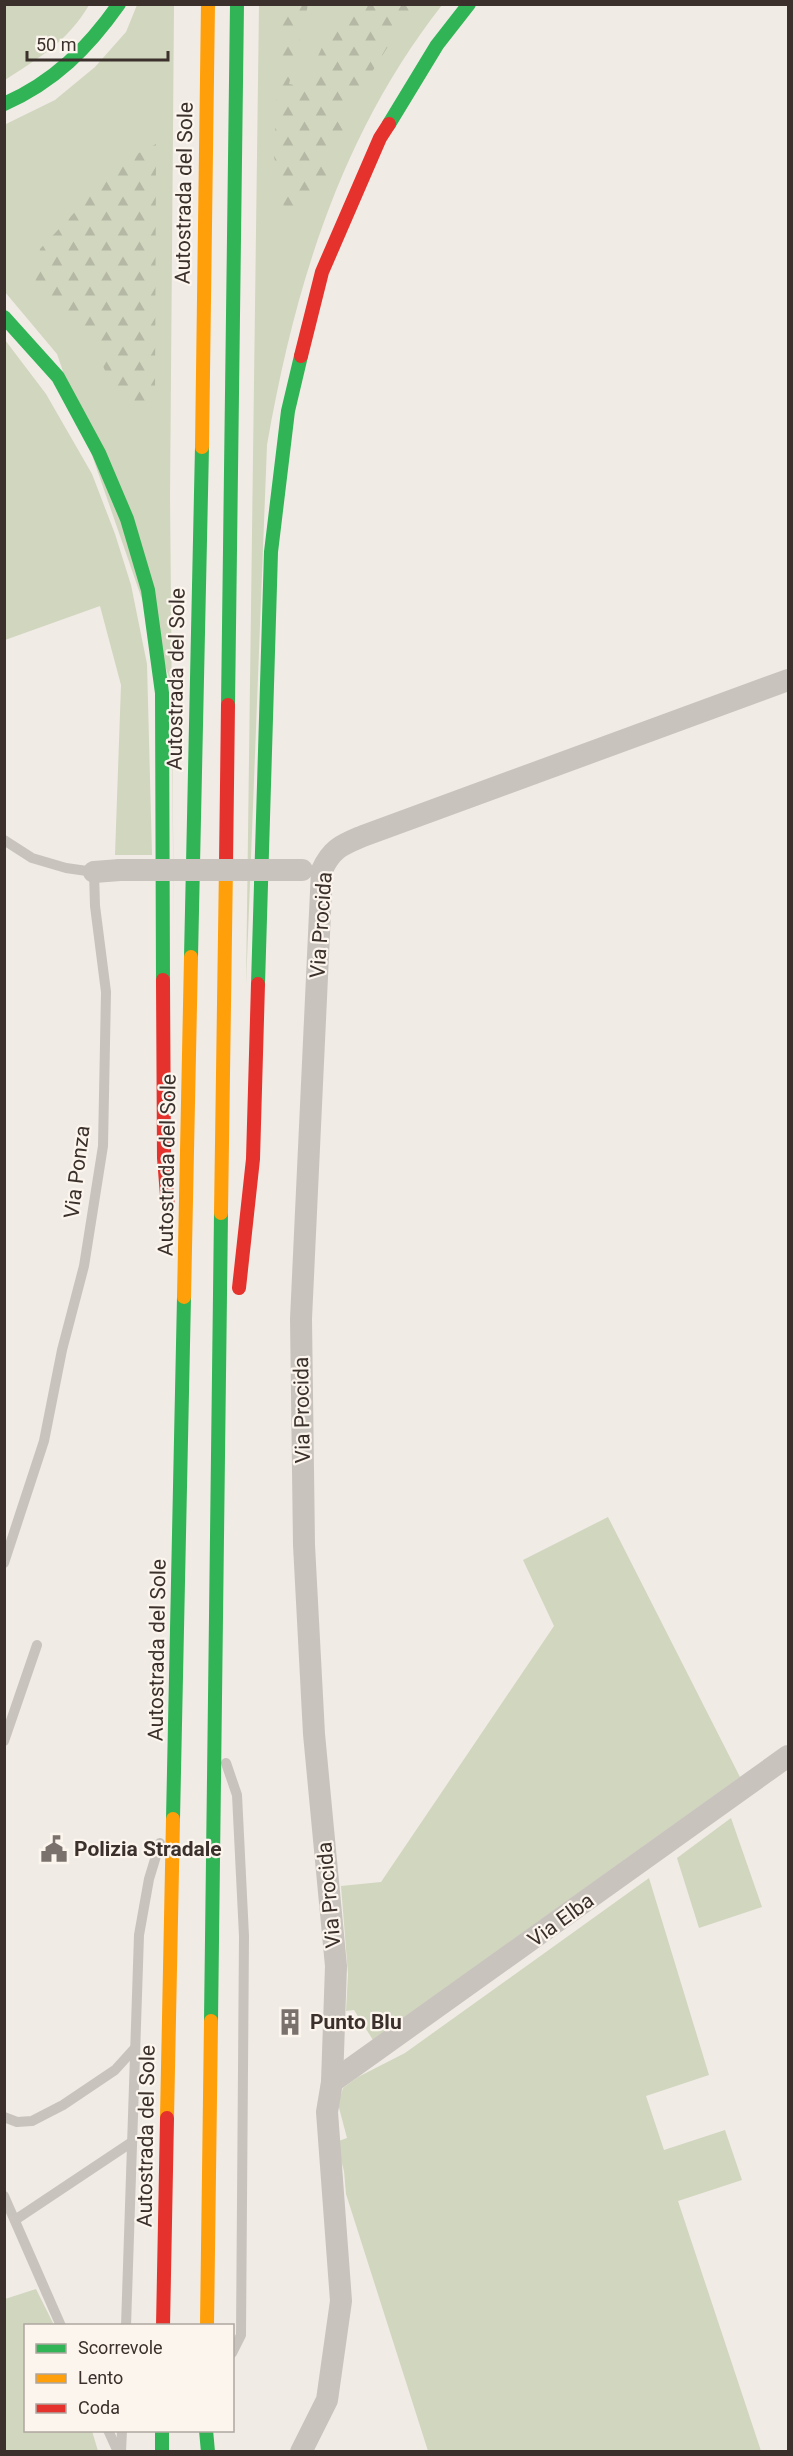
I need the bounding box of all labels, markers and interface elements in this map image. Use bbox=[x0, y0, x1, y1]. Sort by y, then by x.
scale bar bbox=[27, 24, 168, 62]
text: 50 m bbox=[36, 34, 76, 55]
street label: Autostrada del Sole bbox=[170, 102, 198, 284]
street label: Autostrada del Sole bbox=[162, 588, 190, 770]
street label: Via Procida bbox=[305, 871, 337, 979]
street label: Autostrada del Sole bbox=[153, 1074, 181, 1256]
street label: Via Ponza bbox=[59, 1124, 95, 1220]
street label: Via Procida bbox=[289, 1356, 315, 1464]
street label: Autostrada del Sole bbox=[143, 1559, 171, 1741]
public building icon: Polizia Stradale bbox=[39, 1834, 69, 1864]
place label: Polizia Stradale bbox=[74, 1837, 222, 1861]
street label: Via Procida bbox=[312, 1841, 346, 1949]
street label: Via Elba bbox=[523, 1888, 599, 1952]
building icon: Punto Blu bbox=[275, 2007, 305, 2037]
place label: Punto Blu bbox=[310, 2010, 402, 2034]
street label: Autostrada del Sole bbox=[132, 2045, 160, 2227]
legend bbox=[24, 2324, 234, 2432]
text: Scorrevole bbox=[78, 2337, 163, 2358]
text: Lento bbox=[78, 2367, 123, 2388]
text: Coda bbox=[78, 2397, 120, 2418]

